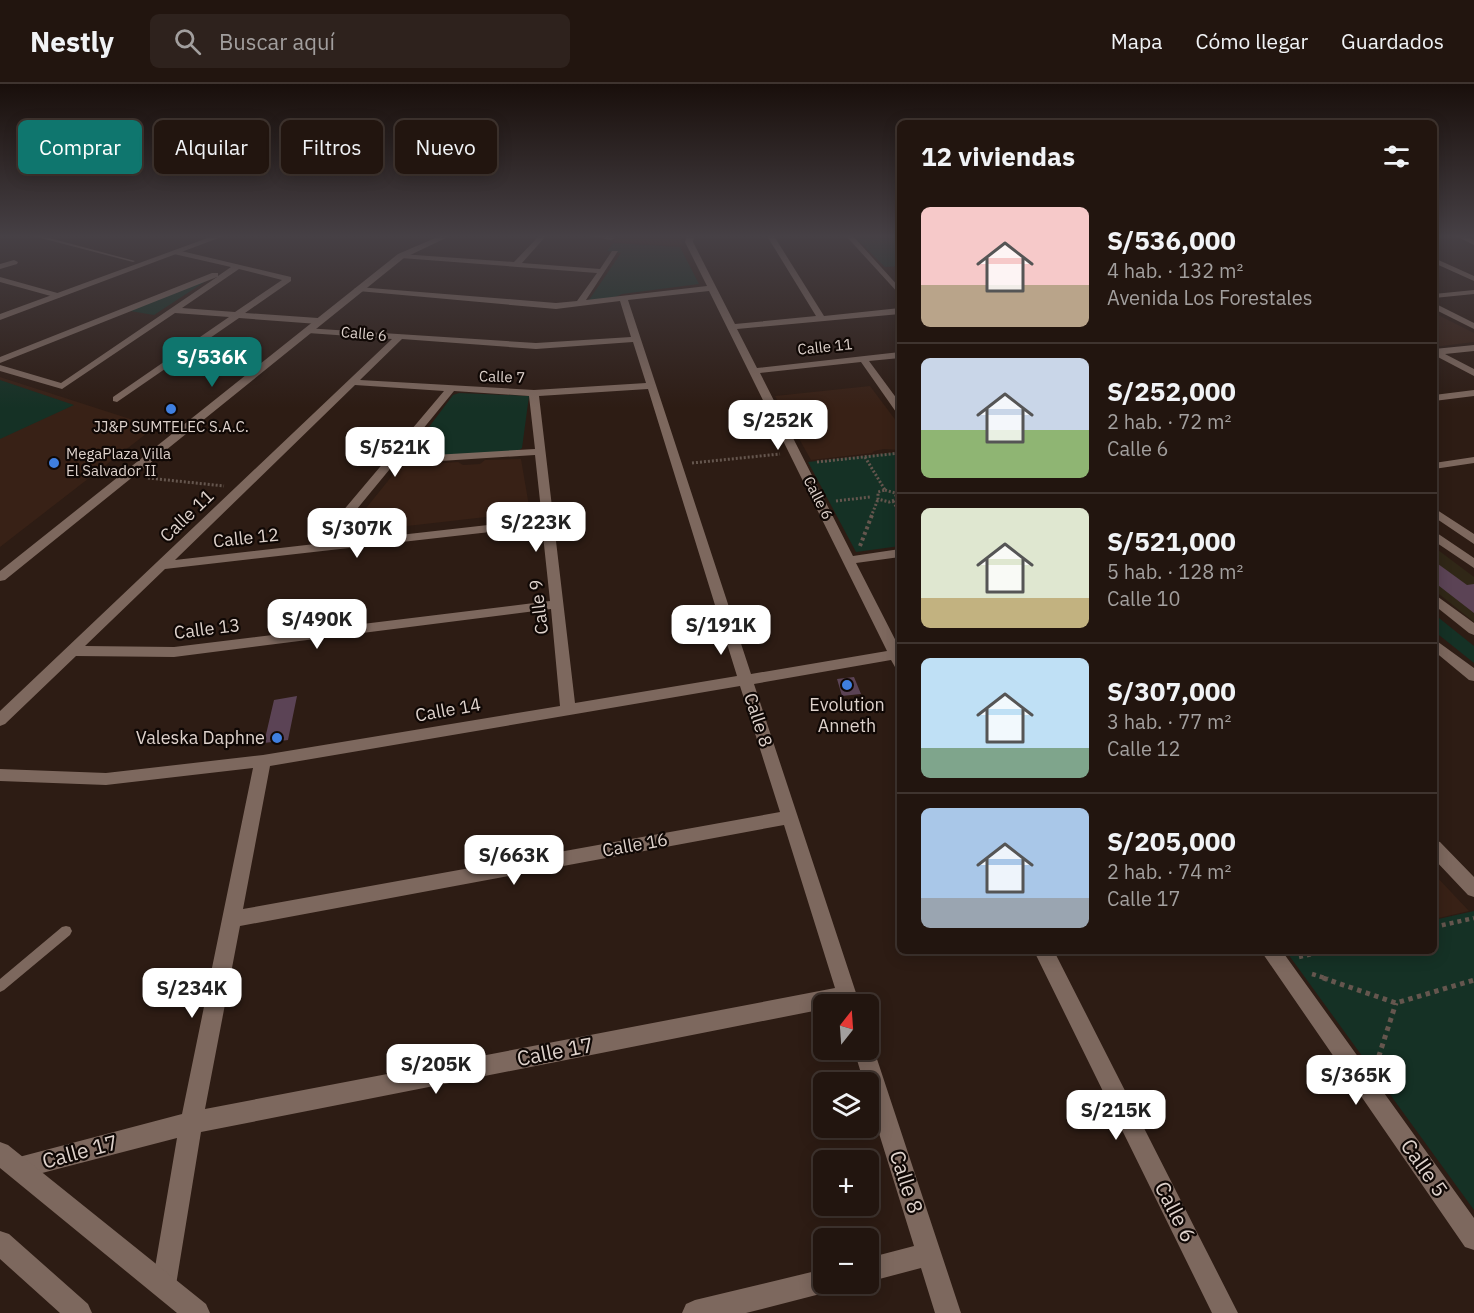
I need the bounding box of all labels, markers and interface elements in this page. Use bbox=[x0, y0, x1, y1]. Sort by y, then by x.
search box bbox=[150, 14, 570, 68]
text: Nestly bbox=[30, 23, 114, 60]
icon: search bbox=[171, 25, 204, 58]
text: Buscar aquí bbox=[219, 27, 335, 56]
text: Mapa bbox=[1111, 27, 1162, 55]
text: Cómo llegar bbox=[1195, 27, 1308, 55]
text: Guardados bbox=[1341, 27, 1444, 55]
chip: Comprar bbox=[18, 120, 142, 174]
chip: Alquilar bbox=[154, 120, 269, 174]
chip: Filtros bbox=[281, 120, 383, 174]
chip: Nuevo bbox=[395, 120, 497, 174]
text: 12 viviendas bbox=[921, 139, 1075, 173]
icon: filters bbox=[1380, 140, 1413, 173]
text: S/536,000 bbox=[1107, 223, 1236, 257]
icon: home bbox=[969, 231, 1041, 303]
text: 4 hab. · 132 m² bbox=[1107, 257, 1243, 284]
text: Avenida Los Forestales bbox=[1107, 284, 1312, 311]
street label: Calle 6 bbox=[340, 322, 388, 345]
street label: Calle 11 bbox=[797, 334, 853, 359]
pin: S/536K bbox=[163, 337, 261, 388]
text: S/536K bbox=[177, 343, 247, 370]
street label: Calle 7 bbox=[479, 366, 525, 387]
text: S/252,000 bbox=[1107, 374, 1236, 408]
icon: home bbox=[969, 382, 1041, 454]
pin: S/252K bbox=[729, 400, 827, 451]
marker: JJ&P SUMTELEC S.A.C. bbox=[164, 402, 178, 416]
text: S/252K bbox=[743, 406, 813, 433]
text: 2 hab. · 72 m² bbox=[1107, 408, 1231, 435]
place label: JJ&P SUMTELEC S.A.C. bbox=[93, 417, 249, 436]
pin: S/521K bbox=[346, 427, 444, 478]
text: S/521K bbox=[360, 433, 430, 460]
text: Calle 6 bbox=[1107, 435, 1169, 462]
place label: MegaPlaza Villa El Salvador II bbox=[66, 444, 171, 480]
marker: MegaPlaza Villa El Salvador II bbox=[47, 456, 61, 470]
street label: Calle 6 bbox=[799, 473, 837, 523]
street label: Calle 11 bbox=[155, 484, 218, 547]
pin: S/223K bbox=[487, 502, 585, 553]
pin: S/307K bbox=[308, 508, 406, 559]
text: S/223K bbox=[501, 508, 571, 535]
text: S/307K bbox=[322, 514, 392, 541]
street label: Calle 12 bbox=[212, 523, 280, 552]
text: S/521,000 bbox=[1107, 524, 1236, 558]
icon: home bbox=[969, 532, 1041, 604]
text: 5 hab. · 128 m² bbox=[1107, 558, 1243, 585]
street label: Calle 9 bbox=[524, 578, 553, 636]
text: Calle 10 bbox=[1107, 585, 1181, 612]
pin: S/490K bbox=[268, 599, 366, 650]
text: S/490K bbox=[282, 605, 352, 632]
pin: S/191K bbox=[672, 605, 770, 656]
text: S/191K bbox=[686, 611, 756, 638]
street label: Calle 13 bbox=[173, 613, 241, 644]
text: S/307,000 bbox=[1107, 674, 1236, 708]
marker: Evolution Anneth bbox=[840, 678, 854, 692]
icon: home bbox=[969, 682, 1041, 754]
street label: Calle 8 bbox=[739, 690, 778, 750]
street label: Calle 14 bbox=[413, 692, 483, 727]
place label: Evolution Anneth bbox=[809, 693, 885, 737]
text: 3 hab. · 77 m² bbox=[1107, 708, 1231, 735]
place label: Valeska Daphne bbox=[136, 726, 265, 749]
marker: Valeska Daphne bbox=[270, 731, 284, 745]
text: Calle 12 bbox=[1107, 735, 1181, 762]
text: S/205,000 bbox=[1107, 824, 1236, 858]
street label: Calle 16 bbox=[600, 827, 670, 862]
icon: home bbox=[969, 832, 1041, 904]
pin: S/663K bbox=[465, 835, 563, 886]
text: S/663K bbox=[479, 841, 549, 868]
text: 2 hab. · 74 m² bbox=[1107, 858, 1231, 885]
text: Calle 17 bbox=[1107, 885, 1181, 912]
pin: S/234K bbox=[143, 968, 241, 1019]
text: S/234K bbox=[157, 974, 227, 1001]
north arrow bbox=[813, 994, 879, 1060]
map controls bbox=[813, 994, 879, 1294]
street label: Calle 17 bbox=[514, 1030, 595, 1072]
pin: S/205K bbox=[387, 1044, 485, 1095]
text: S/205K bbox=[401, 1050, 471, 1077]
pin: S/365K bbox=[1307, 1055, 1405, 1106]
text: S/365K bbox=[1321, 1061, 1391, 1088]
button: layers bbox=[813, 1072, 879, 1138]
pin: S/215K bbox=[1067, 1090, 1165, 1141]
text: S/215K bbox=[1081, 1096, 1151, 1123]
street label: Calle 17 bbox=[39, 1128, 121, 1175]
street label: Calle 5 bbox=[1395, 1133, 1455, 1202]
street label: Calle 8 bbox=[884, 1147, 930, 1217]
button: + bbox=[813, 1150, 879, 1216]
street label: Calle 6 bbox=[1149, 1176, 1203, 1247]
button: − bbox=[813, 1228, 879, 1294]

